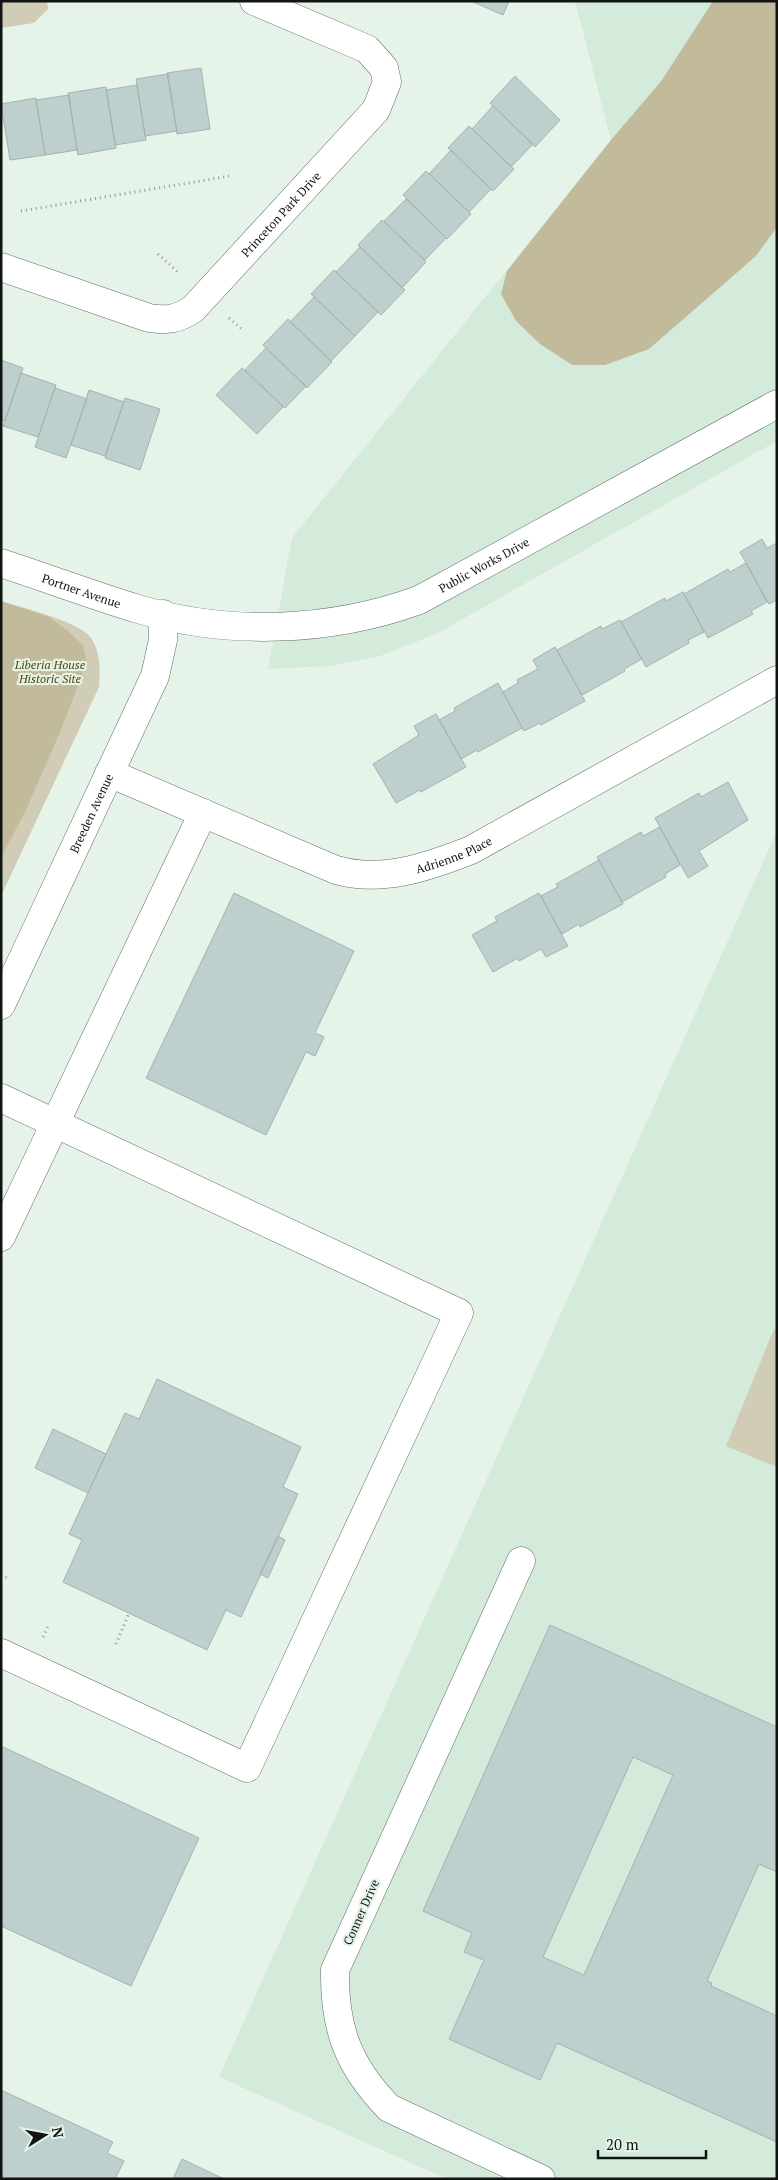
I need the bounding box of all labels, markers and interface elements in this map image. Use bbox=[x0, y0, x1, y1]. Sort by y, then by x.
street label: Princeton Park Drive bbox=[237, 168, 323, 260]
street label: Public Works Drive bbox=[436, 534, 532, 595]
street label: Portner Avenue bbox=[40, 570, 123, 611]
park label: Liberia House Historic Site bbox=[14, 657, 86, 686]
street label: Breeden Avenue bbox=[66, 771, 116, 855]
street label: Adrienne Place bbox=[414, 833, 494, 876]
street label: Conner Drive bbox=[340, 1877, 382, 1947]
north arrow bbox=[20, 2110, 70, 2160]
text: N bbox=[48, 2125, 69, 2140]
scale bar bbox=[598, 2128, 706, 2160]
text: 20 m bbox=[606, 2134, 639, 2154]

